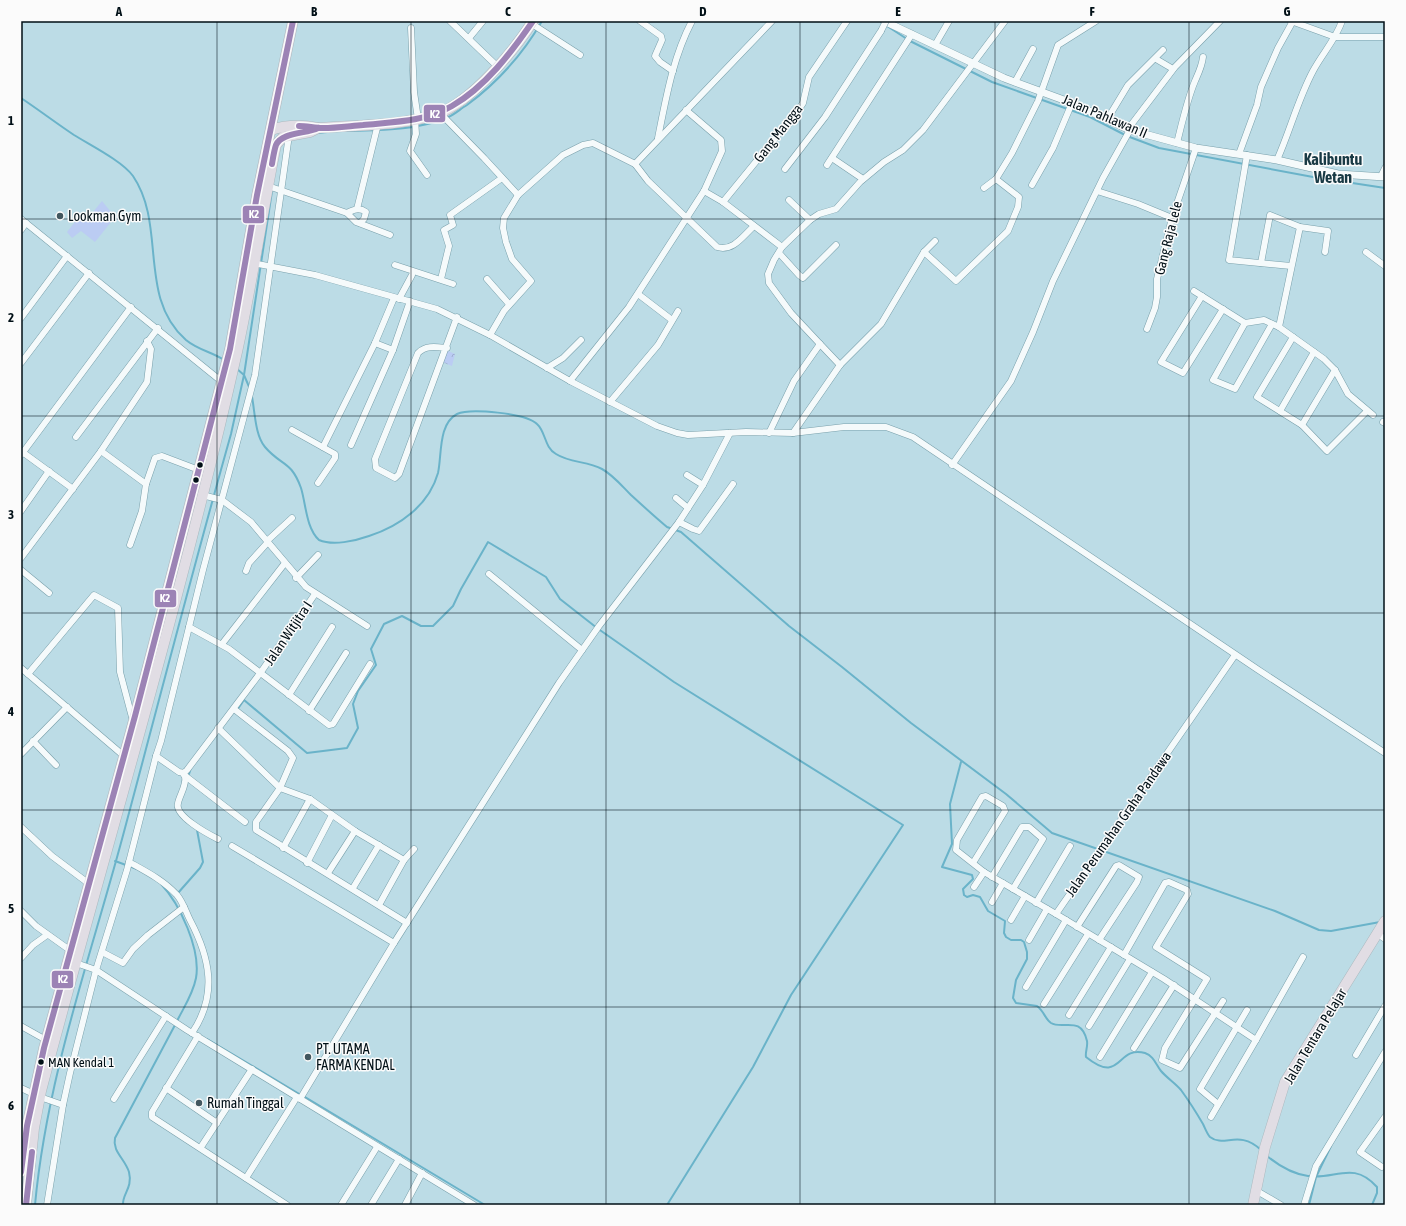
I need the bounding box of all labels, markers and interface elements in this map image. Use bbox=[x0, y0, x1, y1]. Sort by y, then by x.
text: A bbox=[115, 4, 123, 19]
text: B bbox=[311, 4, 318, 19]
text: C bbox=[505, 4, 511, 19]
text: D bbox=[699, 4, 707, 19]
text: E bbox=[895, 4, 901, 19]
text: F bbox=[1089, 4, 1095, 19]
text: G bbox=[1284, 4, 1291, 19]
street label: Jalan Pahlawan II bbox=[1060, 91, 1150, 141]
street label: Gang Mangga bbox=[750, 101, 806, 165]
line badge: K2 bbox=[423, 104, 446, 123]
text: K2 bbox=[430, 108, 440, 120]
text: 1 bbox=[8, 113, 14, 128]
district label: Kalibuntu Wetan bbox=[1304, 150, 1362, 186]
street label: Gang Raja Lele bbox=[1151, 199, 1185, 277]
line badge: K2 bbox=[242, 205, 265, 224]
place label: Lookman Gym bbox=[68, 208, 141, 224]
text: K2 bbox=[249, 208, 259, 220]
marker: Lookman Gym bbox=[55, 211, 65, 221]
text: 2 bbox=[8, 310, 14, 325]
unlabelled marker bbox=[195, 460, 205, 470]
unlabelled marker bbox=[191, 475, 201, 485]
text: 3 bbox=[8, 507, 14, 522]
line badge: K2 bbox=[154, 589, 177, 608]
text: K2 bbox=[160, 592, 170, 604]
street label: Jalan Witjitra I bbox=[261, 598, 315, 668]
text: 4 bbox=[7, 704, 14, 719]
street label: Jalan Perumahan Graha Pandawa bbox=[1062, 748, 1174, 900]
text: 5 bbox=[8, 901, 14, 916]
line badge: K2 bbox=[51, 970, 74, 989]
text: K2 bbox=[58, 973, 68, 985]
street label: Jalan Tentara Pelajar bbox=[1280, 985, 1350, 1087]
place label: PT. UTAMA FARMA KENDAL bbox=[316, 1041, 395, 1073]
marker: PT. UTAMA FARMA KENDAL bbox=[303, 1052, 313, 1062]
place label: MAN Kendal 1 bbox=[48, 1055, 114, 1070]
marker: MAN Kendal 1 bbox=[36, 1057, 46, 1067]
place label: Rumah Tinggal bbox=[207, 1095, 284, 1111]
text: 6 bbox=[8, 1098, 14, 1113]
marker: Rumah Tinggal bbox=[194, 1098, 204, 1108]

